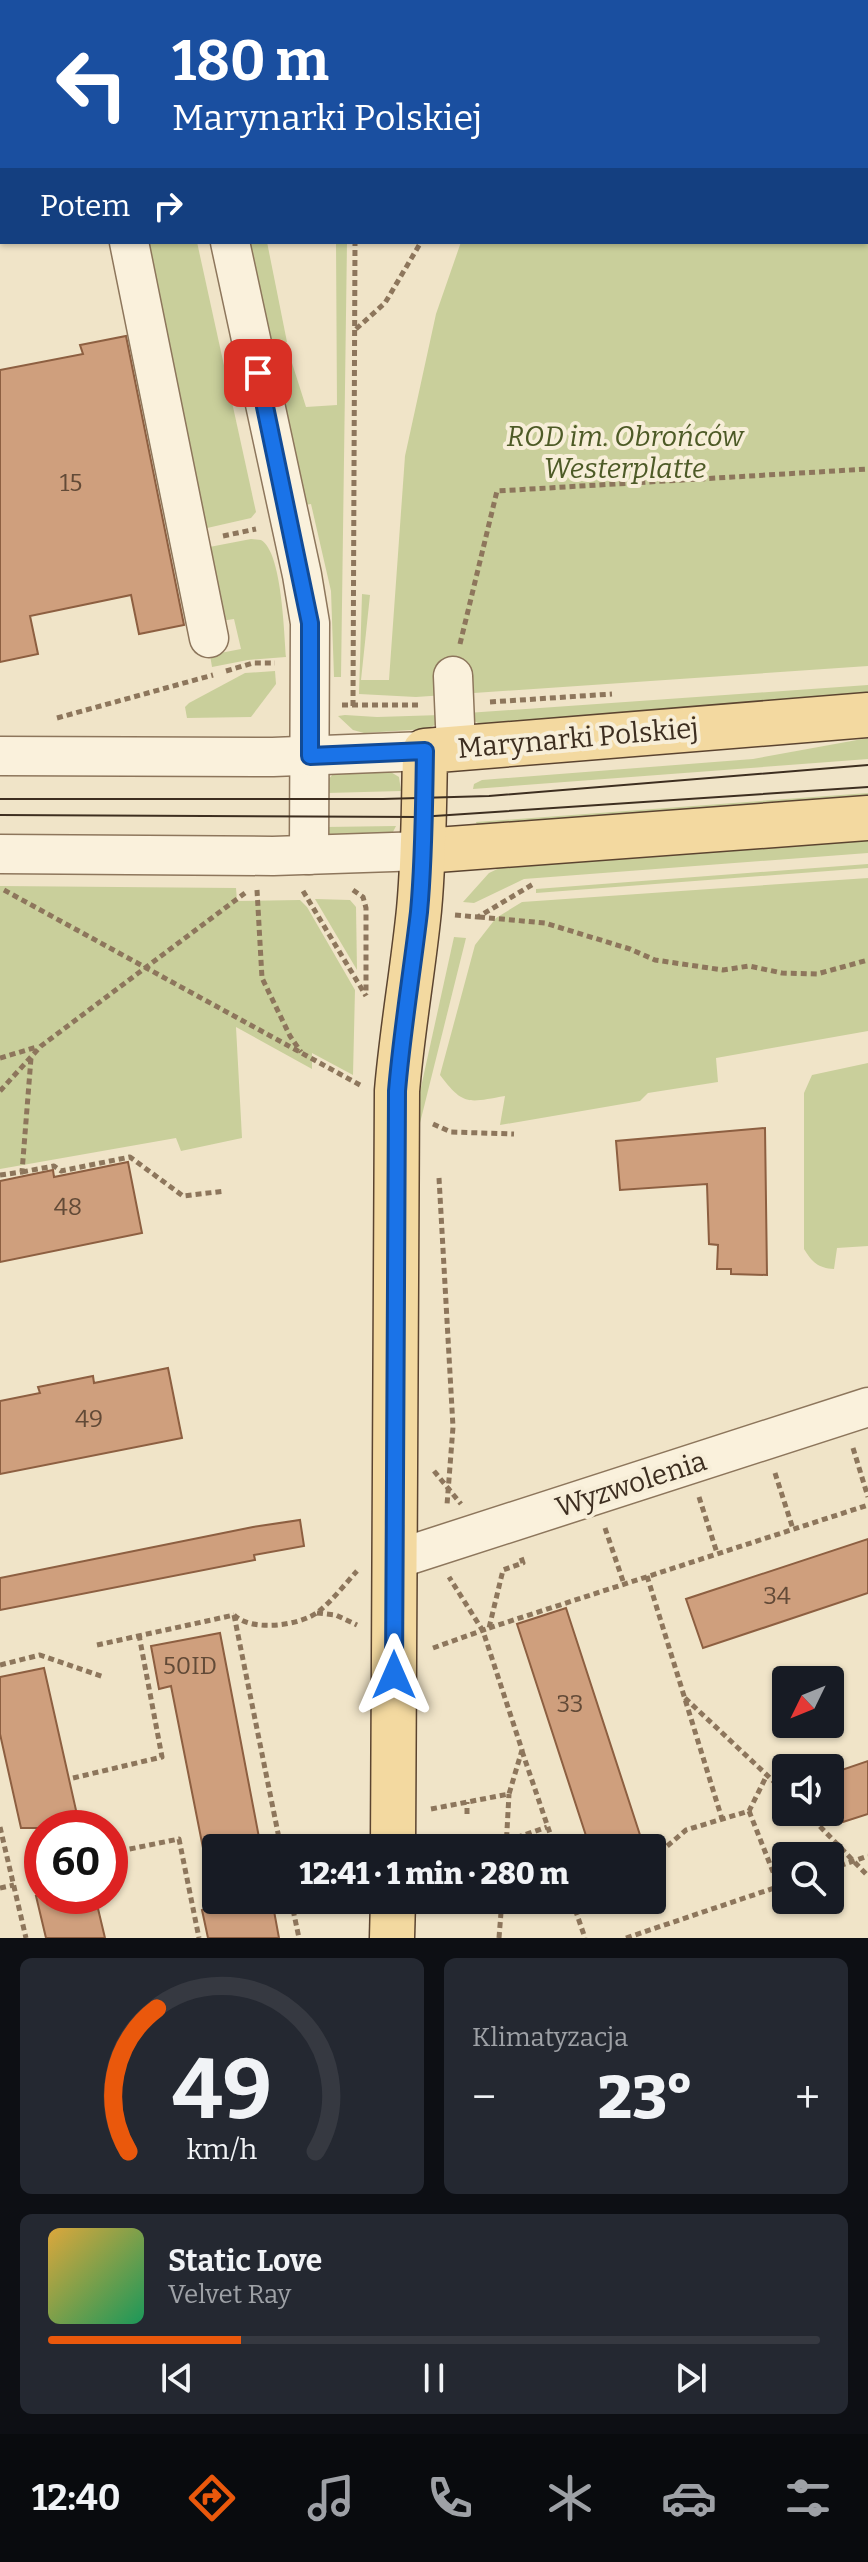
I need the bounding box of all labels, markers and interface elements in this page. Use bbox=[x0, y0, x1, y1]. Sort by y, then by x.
text: 180 m bbox=[172, 28, 329, 95]
icon: left bbox=[40, 32, 144, 136]
text: Marynarki Polskiej bbox=[172, 96, 482, 140]
icon: right bbox=[146, 184, 190, 228]
text: Potem bbox=[40, 188, 130, 224]
pin bbox=[224, 339, 292, 407]
icon: arrive bbox=[236, 351, 280, 395]
park label: ROD im. Obrońców Westerplatte bbox=[506, 420, 745, 485]
house number: 15 bbox=[60, 469, 82, 497]
street label: Marynarki Polskiej bbox=[456, 711, 700, 765]
house number: 48 bbox=[54, 1193, 82, 1221]
house number: 49 bbox=[75, 1405, 103, 1433]
street label: Wyzwolenia bbox=[551, 1444, 711, 1524]
house number: 34 bbox=[763, 1582, 791, 1610]
position arrow bbox=[352, 1633, 436, 1717]
house number: 50ID bbox=[163, 1652, 217, 1680]
north arrow bbox=[772, 1666, 844, 1738]
map controls bbox=[772, 1666, 844, 1914]
house number: 33 bbox=[557, 1690, 583, 1718]
button: sound bbox=[772, 1754, 844, 1826]
speed limit sign: 60 bbox=[24, 1810, 128, 1914]
button: search bbox=[772, 1842, 844, 1914]
text: 12:41 · 1 min · 280 m bbox=[300, 1856, 568, 1892]
text: Klimatyzacja bbox=[472, 2022, 628, 2053]
text: 49 bbox=[172, 2040, 272, 2140]
text: 23° bbox=[598, 2062, 693, 2134]
text: − bbox=[472, 2071, 496, 2124]
text: + bbox=[795, 2071, 820, 2124]
text: km/h bbox=[187, 2132, 258, 2167]
text: Static Love bbox=[168, 2243, 322, 2279]
text: Velvet Ray bbox=[168, 2279, 291, 2310]
icon: previous bbox=[155, 2356, 199, 2400]
icon: pause bbox=[412, 2356, 456, 2400]
icon: next bbox=[669, 2356, 713, 2400]
icon: directions bbox=[184, 2470, 240, 2526]
icon: music bbox=[303, 2470, 359, 2526]
icon: phone bbox=[422, 2470, 478, 2526]
icon: climate bbox=[542, 2470, 598, 2526]
icon: car bbox=[661, 2470, 717, 2526]
icon: filters bbox=[780, 2470, 836, 2526]
text: 12:40 bbox=[32, 2476, 121, 2520]

